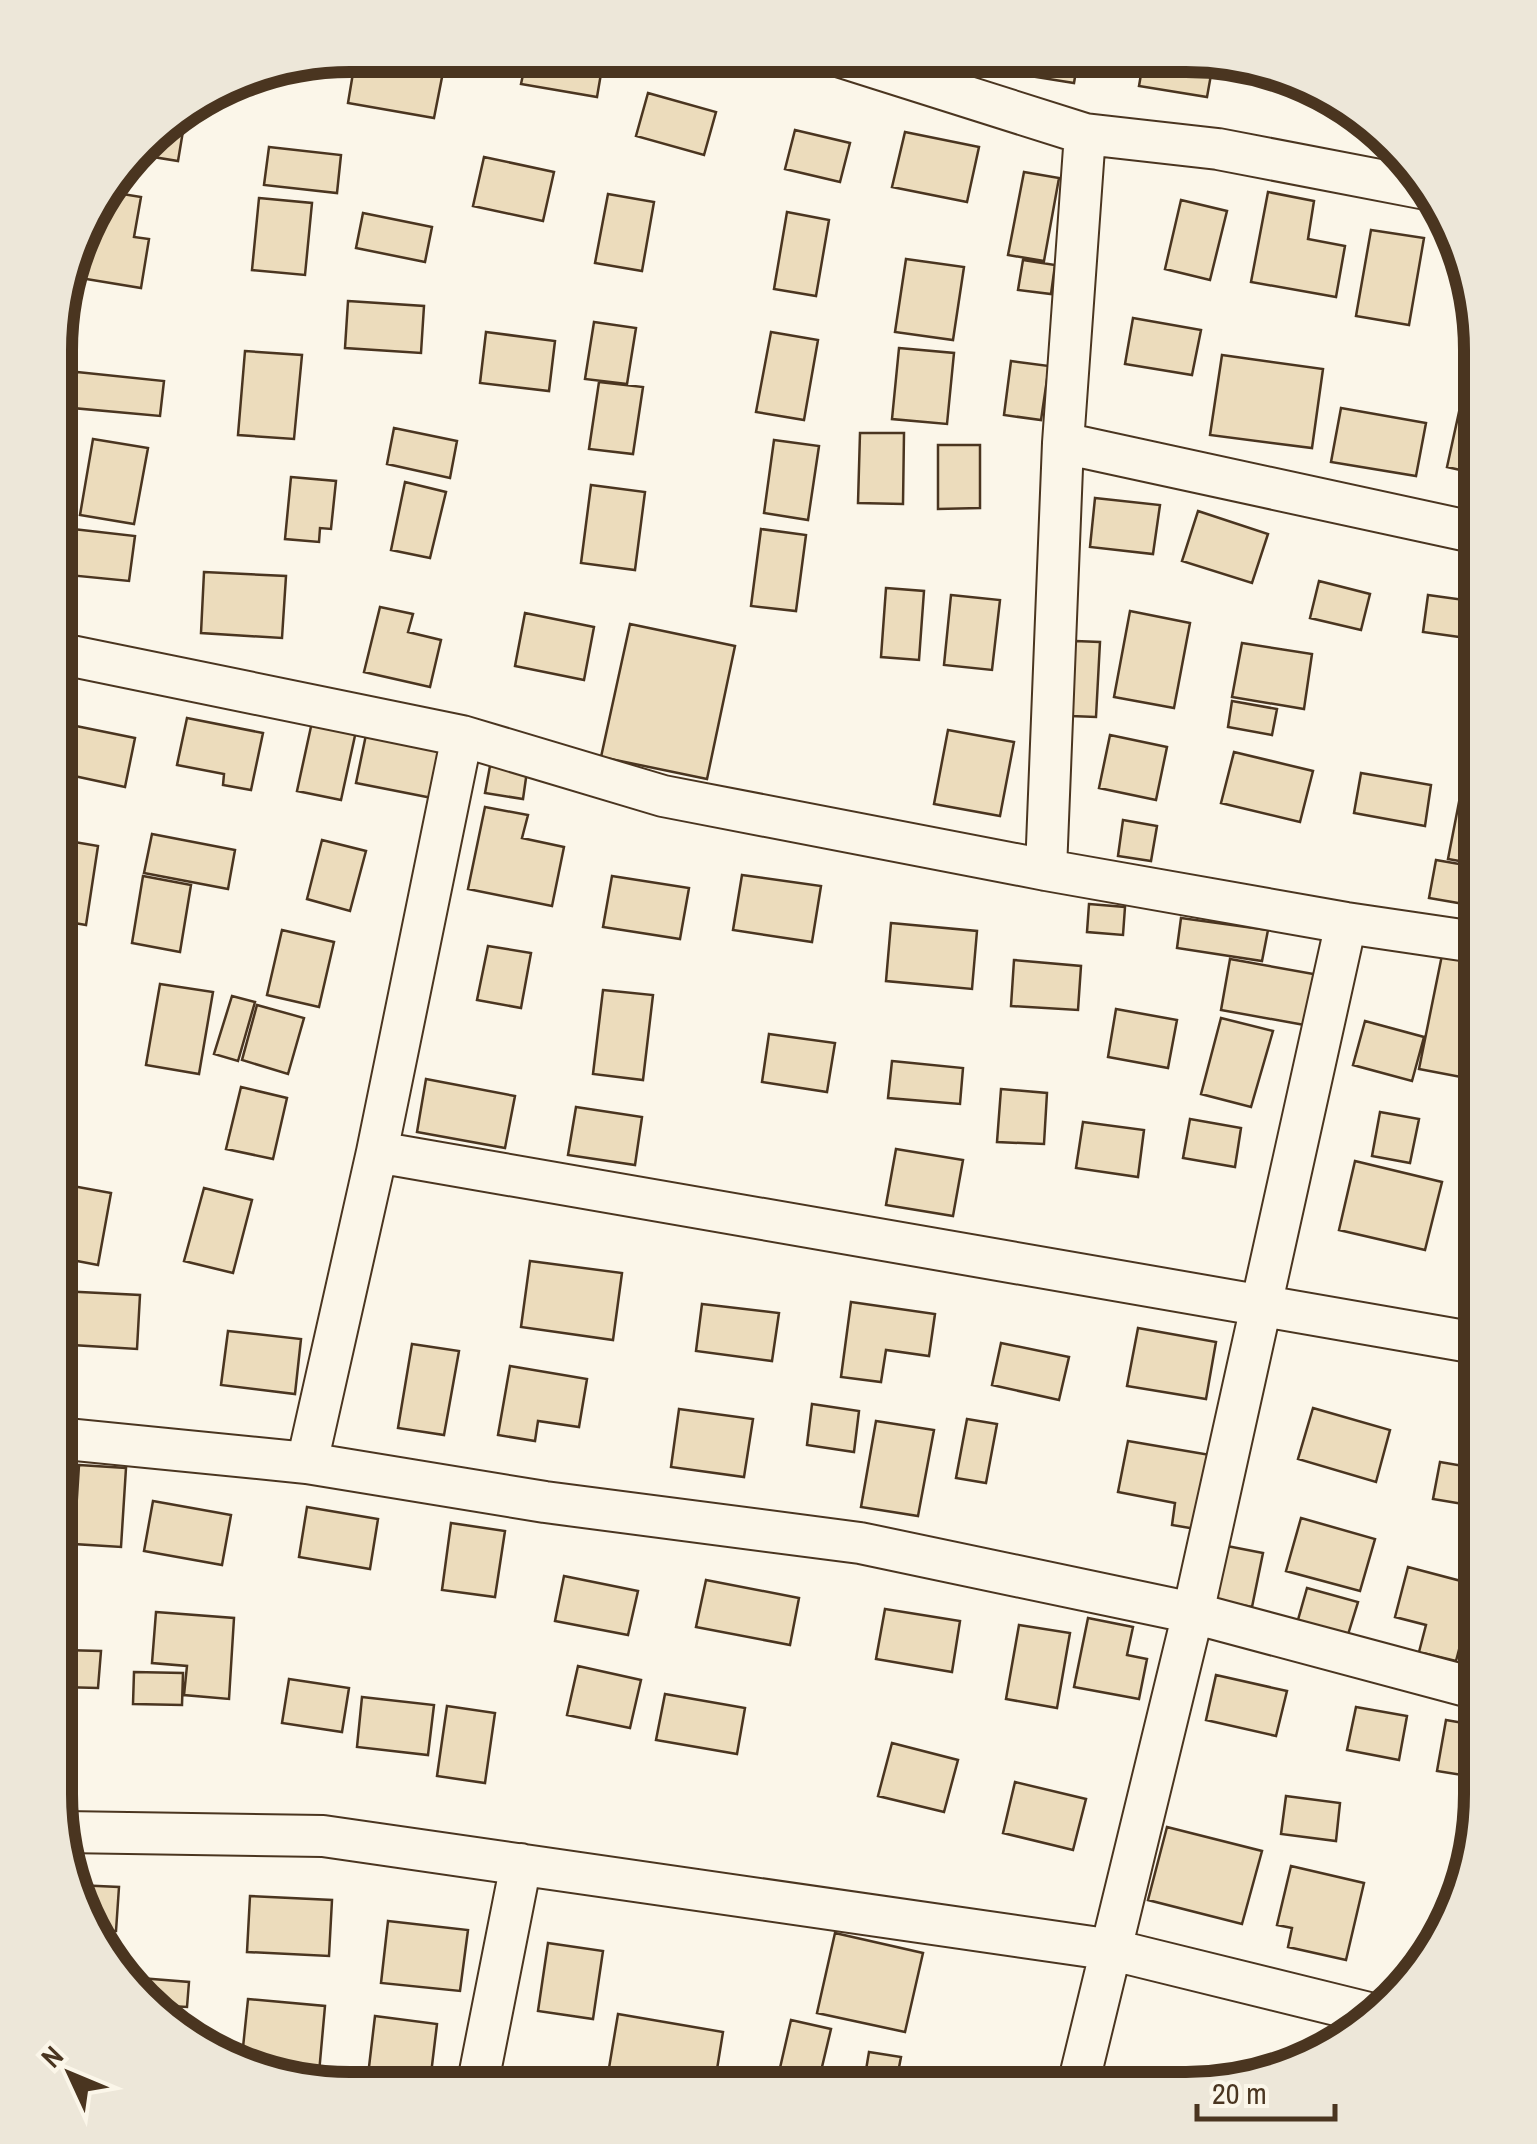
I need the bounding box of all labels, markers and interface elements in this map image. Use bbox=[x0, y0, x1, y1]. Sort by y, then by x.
north arrow bbox=[20, 2024, 120, 2124]
text: N bbox=[33, 2037, 71, 2076]
scale bar bbox=[1197, 2059, 1334, 2121]
text: 20 m bbox=[1212, 2073, 1267, 2113]

